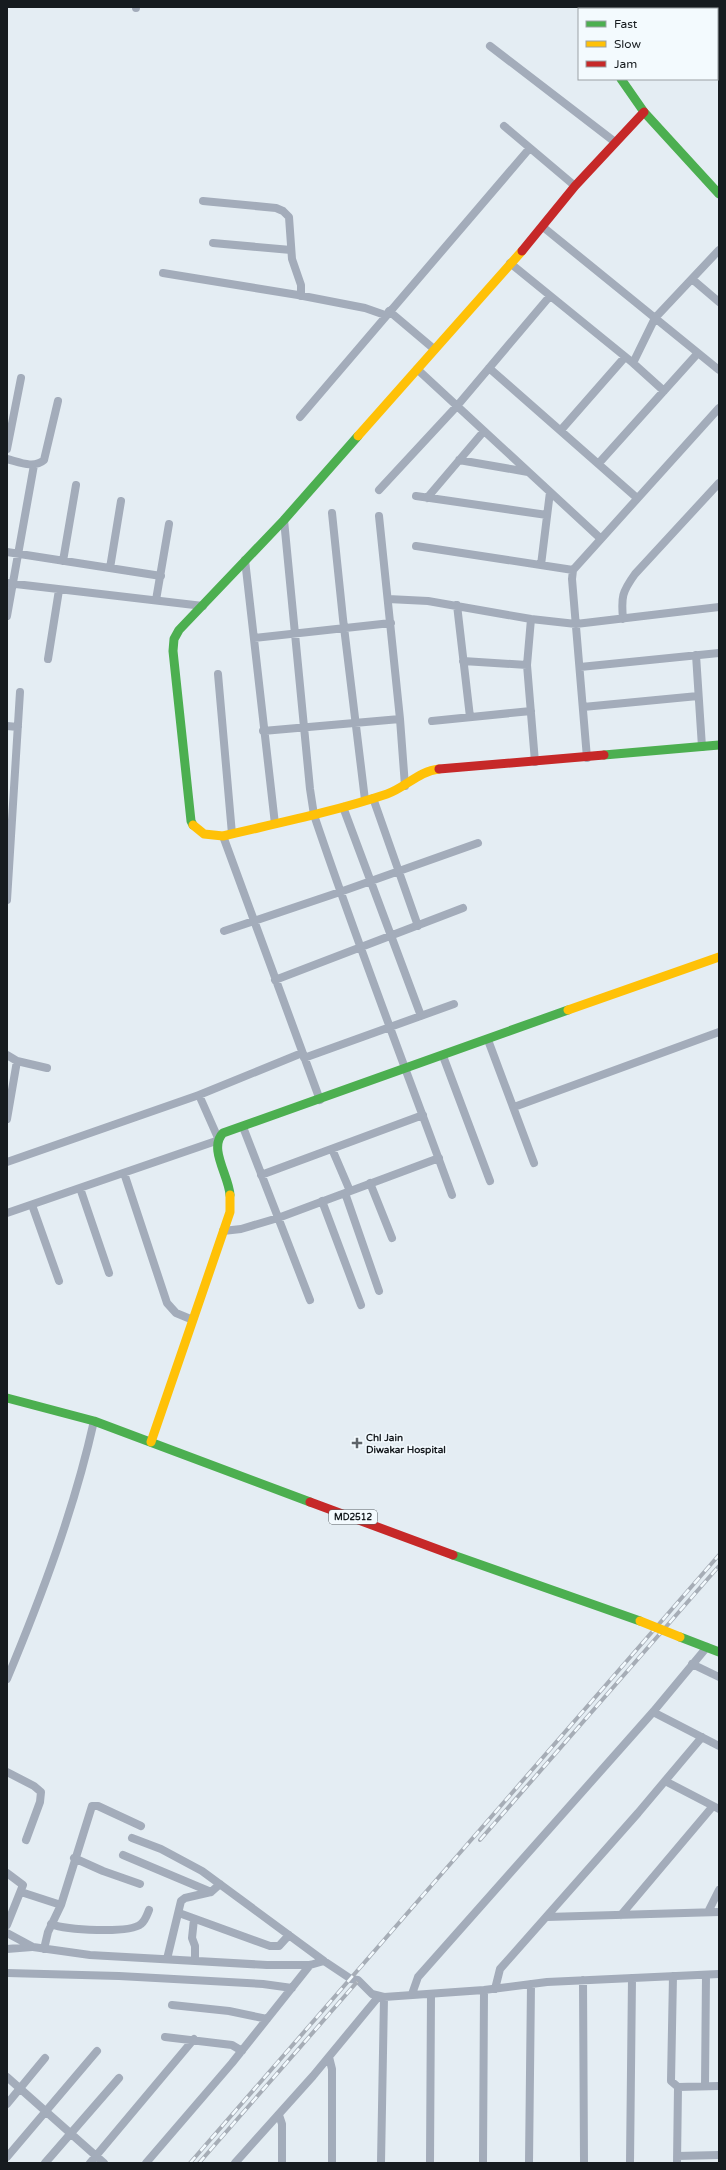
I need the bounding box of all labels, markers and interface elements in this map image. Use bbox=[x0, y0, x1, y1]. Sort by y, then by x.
legend bbox=[578, 8, 718, 80]
text: Fast bbox=[614, 17, 638, 31]
text: Slow bbox=[614, 37, 641, 51]
text: Jam bbox=[614, 57, 637, 71]
place label: Chl Jain Diwakar Hospital bbox=[366, 1432, 446, 1456]
marker: Chl Jain Diwakar Hospital bbox=[351, 1437, 363, 1449]
road number: MD2512 bbox=[329, 1510, 377, 1524]

